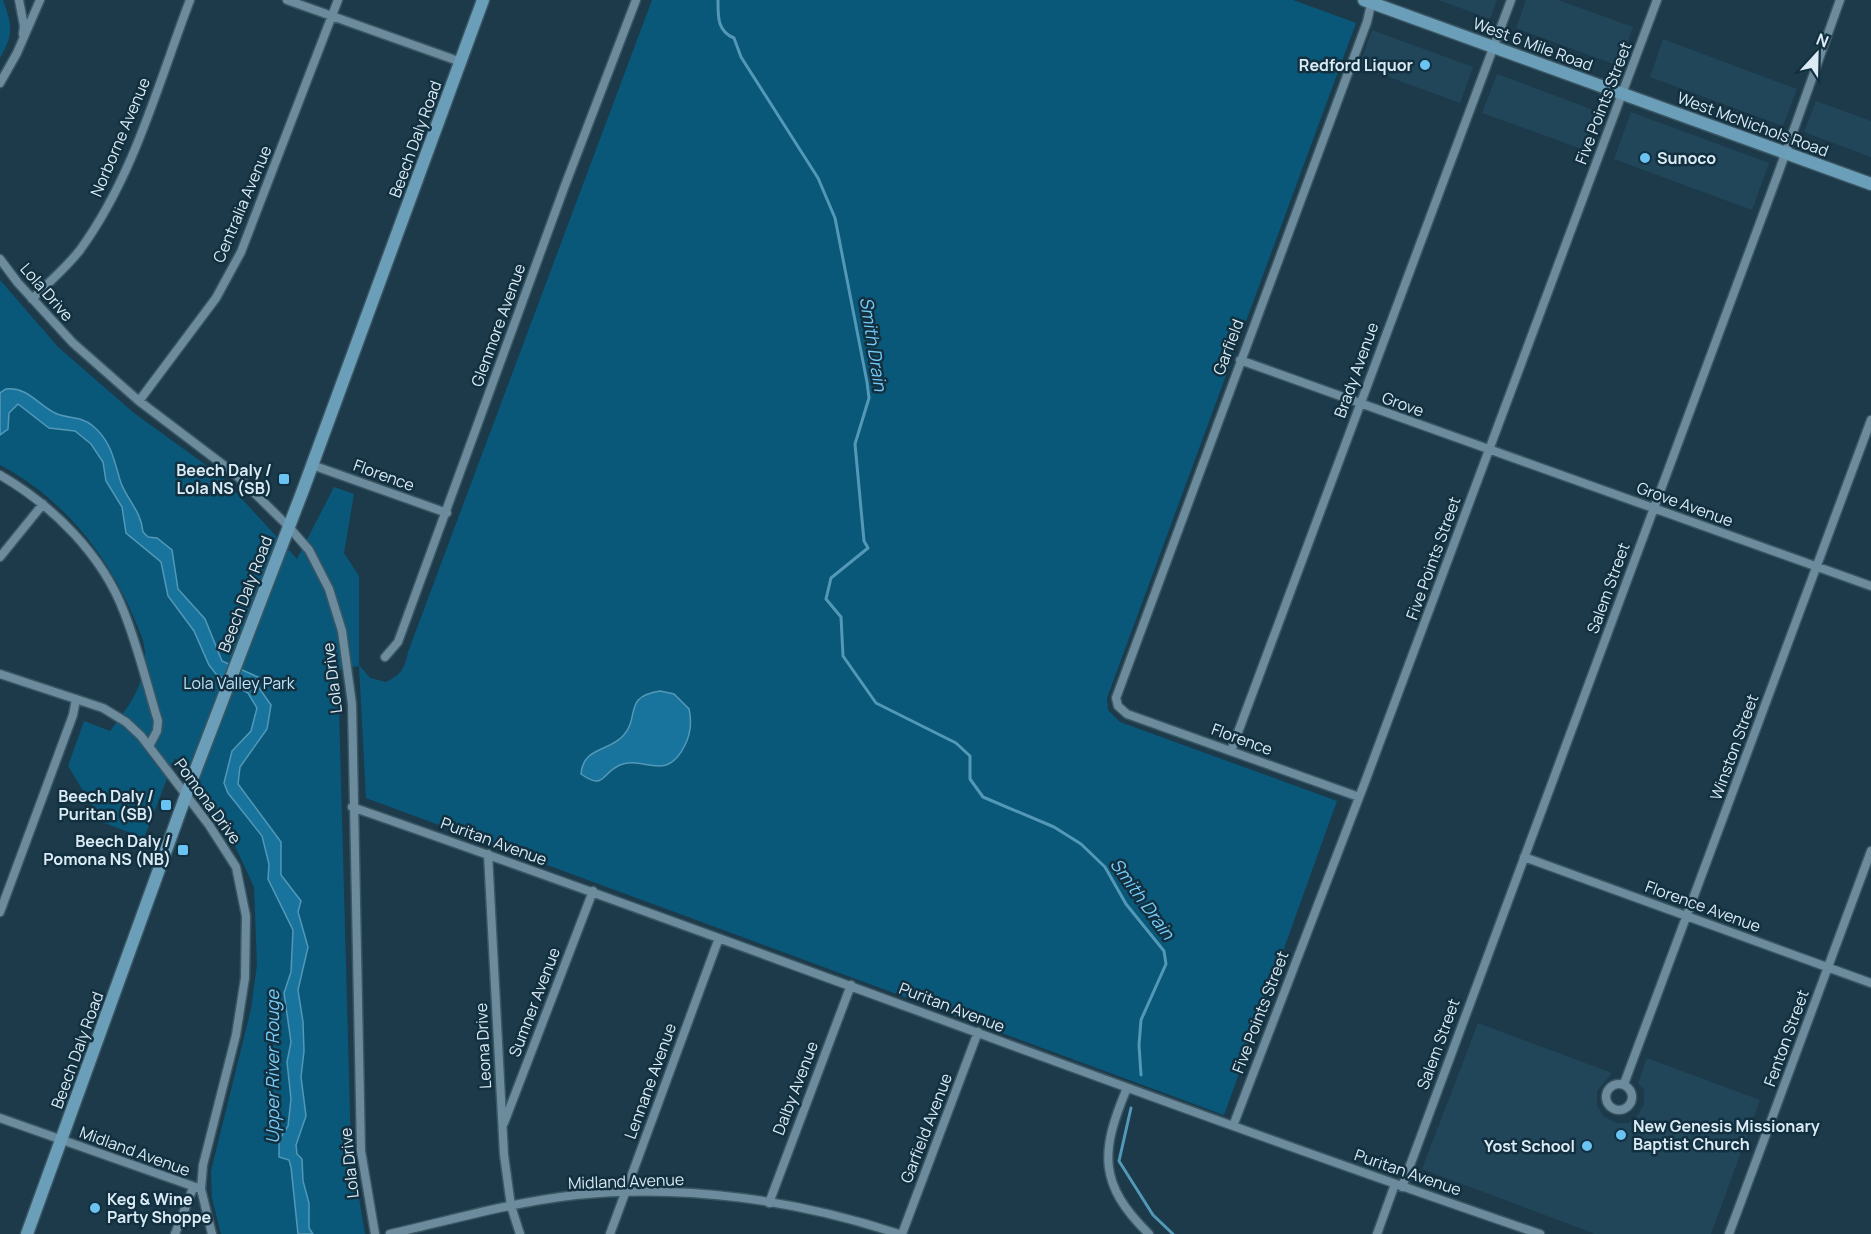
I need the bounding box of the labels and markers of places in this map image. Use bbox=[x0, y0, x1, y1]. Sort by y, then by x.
place label: Redford Liquor bbox=[1299, 54, 1413, 76]
marker: Redford Liquor bbox=[1418, 58, 1432, 72]
place label: Sunoco bbox=[1657, 147, 1716, 169]
marker: Sunoco bbox=[1638, 151, 1652, 165]
place label: Beech Daly / Lola NS (SB) bbox=[176, 459, 272, 499]
marker: Beech Daly / Lola NS (SB) bbox=[277, 472, 291, 486]
place label: Beech Daly / Puritan (SB) bbox=[58, 785, 154, 825]
marker: Beech Daly / Puritan (SB) bbox=[159, 798, 173, 812]
place label: Beech Daly / Pomona NS (NB) bbox=[43, 830, 171, 870]
marker: Beech Daly / Pomona NS (NB) bbox=[176, 843, 190, 857]
place label: New Genesis Missionary Baptist Church bbox=[1633, 1115, 1820, 1155]
marker: New Genesis Missionary Baptist Church bbox=[1614, 1128, 1628, 1142]
place label: Yost School bbox=[1484, 1135, 1575, 1157]
marker: Yost School bbox=[1580, 1139, 1594, 1153]
place label: Keg & Wine Party Shoppe bbox=[107, 1188, 212, 1228]
marker: Keg & Wine Party Shoppe bbox=[88, 1201, 102, 1215]

